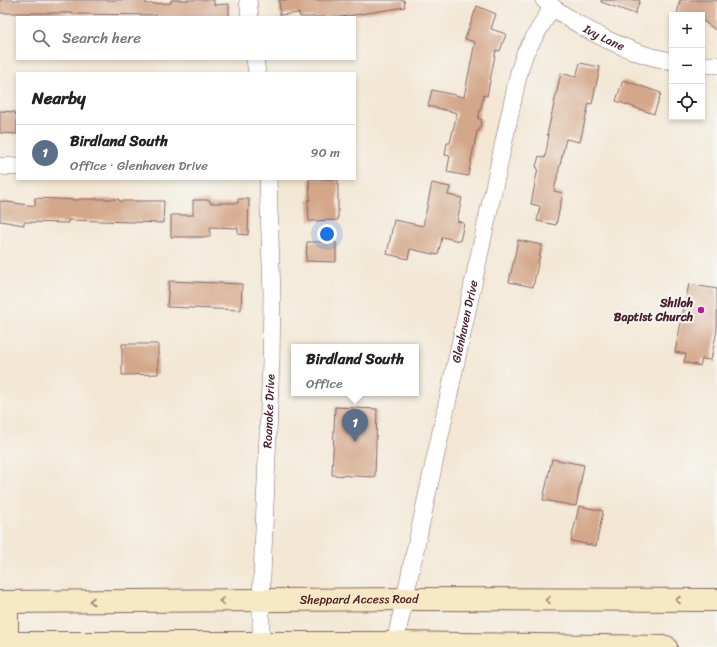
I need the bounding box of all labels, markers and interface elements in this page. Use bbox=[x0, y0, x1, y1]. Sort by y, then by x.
map controls bbox=[669, 12, 705, 120]
button: + bbox=[669, 12, 705, 48]
search box bbox=[16, 16, 356, 60]
street label: Ivy Lane bbox=[578, 18, 628, 57]
text: Search here bbox=[62, 25, 141, 51]
icon: search bbox=[30, 27, 52, 49]
button: − bbox=[669, 48, 705, 84]
text: Nearby bbox=[32, 83, 86, 113]
button: locate bbox=[669, 84, 705, 120]
text: Birdland South bbox=[70, 128, 168, 154]
text: 1 bbox=[42, 141, 48, 164]
text: 90 m bbox=[310, 141, 340, 164]
text: Office · Glenhaven Drive bbox=[70, 154, 208, 177]
your location bbox=[317, 224, 337, 244]
street label: Glenhaven Drive bbox=[445, 278, 484, 365]
place label: Shiloh Baptist Church bbox=[614, 292, 694, 328]
marker: Shiloh Baptist Church bbox=[696, 305, 706, 315]
popup bbox=[291, 344, 419, 396]
text: Birdland South bbox=[306, 346, 404, 372]
text: Office bbox=[306, 372, 343, 395]
street label: Roanoke Drive bbox=[256, 373, 281, 449]
pin: 1 bbox=[342, 409, 368, 442]
street label: Sheppard Access Road bbox=[300, 588, 420, 611]
one-way arrow bbox=[545, 596, 551, 604]
one-way arrow bbox=[675, 596, 681, 604]
one-way arrow bbox=[89, 597, 95, 605]
one-way arrow bbox=[219, 597, 225, 605]

